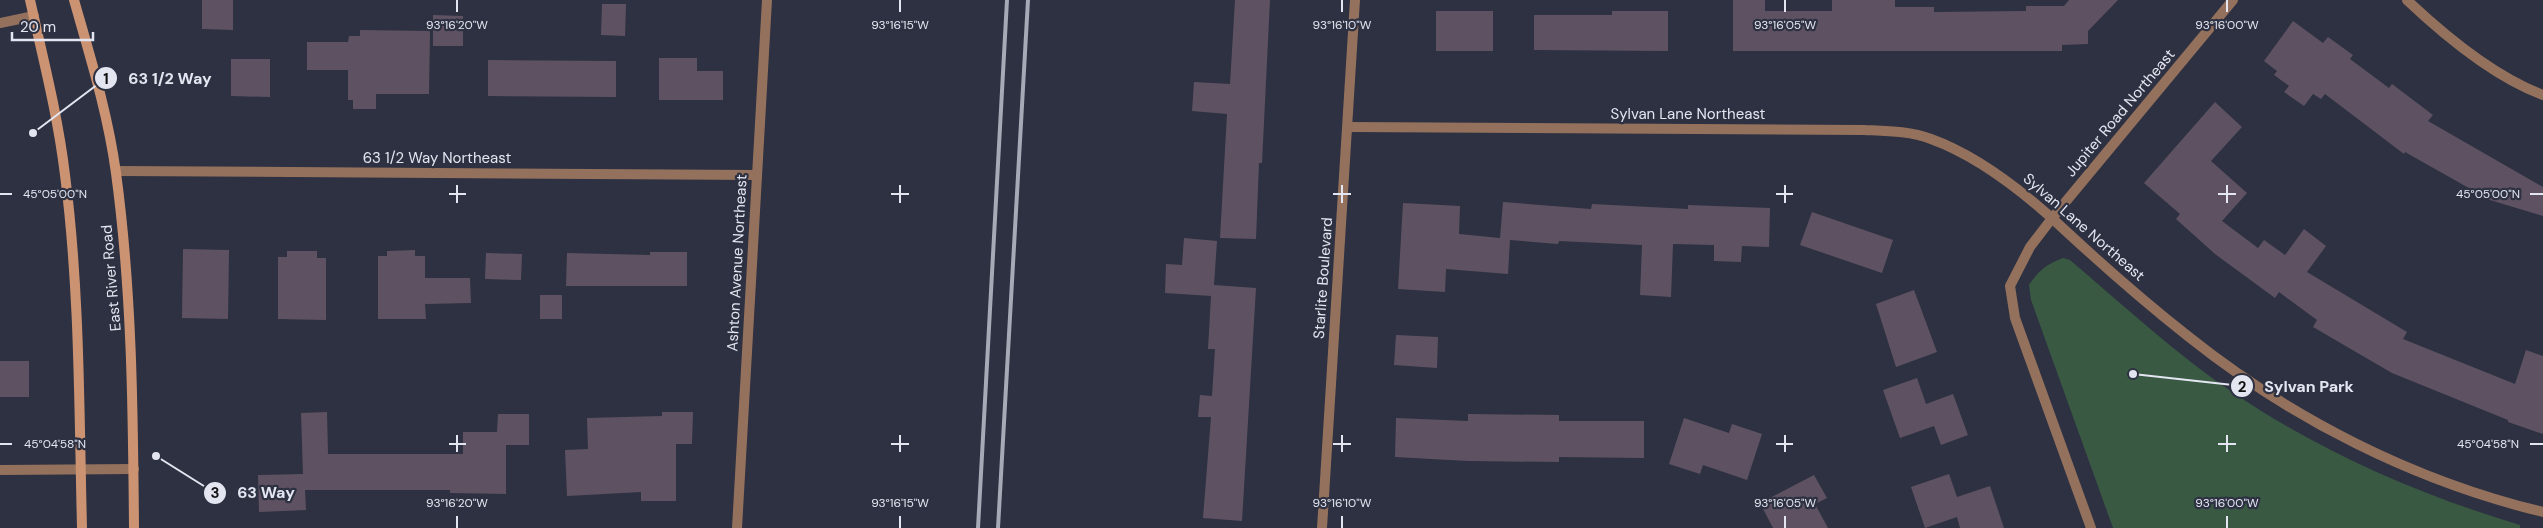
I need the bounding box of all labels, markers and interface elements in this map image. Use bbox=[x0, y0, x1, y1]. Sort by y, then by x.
scale bar bbox=[12, 10, 94, 42]
text: 20 m bbox=[20, 17, 56, 37]
text: 93°16'20"W bbox=[426, 17, 488, 33]
text: 93°16'15"W bbox=[871, 17, 929, 33]
text: 93°16'10"W bbox=[1313, 17, 1372, 33]
text: 93°16'05"W bbox=[1754, 17, 1816, 33]
text: 93°16'00"W bbox=[2195, 17, 2259, 33]
street label: Jupiter Road Northeast bbox=[2061, 45, 2179, 181]
callout: 63 1/2 Way bbox=[93, 63, 222, 94]
text: 63 1/2 Way bbox=[128, 68, 212, 89]
text: 1 bbox=[103, 69, 109, 89]
street label: Sylvan Lane Northeast bbox=[1611, 104, 1766, 124]
street label: 63 1/2 Way Northeast bbox=[363, 148, 511, 168]
street label: Sylvan Lane Northeast bbox=[2019, 169, 2149, 285]
street label: Ashton Avenue Northeast bbox=[722, 174, 752, 352]
text: 45°05'00"N bbox=[23, 186, 87, 202]
text: 45°05'00"N bbox=[2456, 186, 2520, 202]
street label: Starlite Boulevard bbox=[1309, 217, 1337, 339]
street label: East River Road bbox=[96, 224, 126, 332]
callout: Sylvan Park bbox=[2229, 371, 2364, 402]
text: Sylvan Park bbox=[2264, 376, 2355, 397]
text: 2 bbox=[2238, 377, 2247, 397]
text: 45°04'58"N bbox=[24, 436, 86, 452]
text: 45°04'58"N bbox=[2457, 436, 2519, 452]
callout: 63 Way bbox=[202, 477, 305, 508]
text: 63 Way bbox=[237, 482, 295, 503]
text: 3 bbox=[210, 483, 220, 503]
text: 93°16'20"W bbox=[426, 495, 488, 511]
text: 93°16'15"W bbox=[871, 495, 929, 511]
text: 93°16'10"W bbox=[1313, 495, 1372, 511]
text: 93°16'05"W bbox=[1754, 495, 1816, 511]
text: 93°16'00"W bbox=[2195, 495, 2259, 511]

